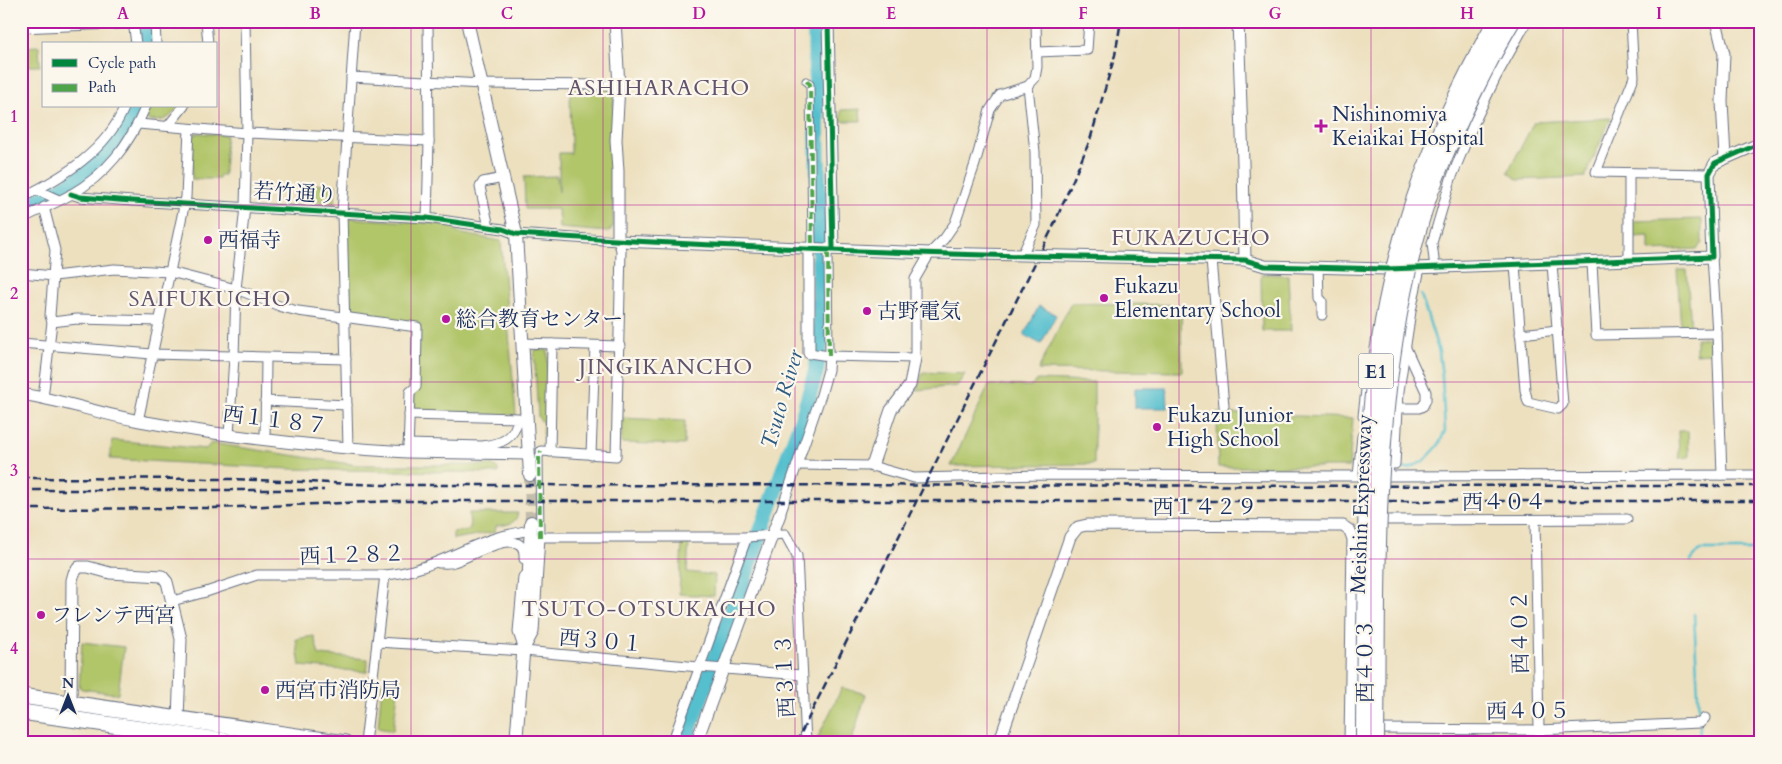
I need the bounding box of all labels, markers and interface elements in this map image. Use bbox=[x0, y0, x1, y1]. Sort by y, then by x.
text: A bbox=[117, 3, 129, 25]
text: B bbox=[309, 3, 321, 25]
text: C bbox=[501, 3, 513, 25]
text: D bbox=[692, 3, 706, 25]
text: E bbox=[886, 3, 896, 25]
text: F bbox=[1078, 3, 1088, 25]
text: G bbox=[1268, 3, 1282, 25]
text: H bbox=[1460, 3, 1474, 25]
text: I bbox=[1656, 3, 1662, 25]
legend bbox=[42, 42, 218, 108]
text: Cycle path bbox=[88, 53, 157, 73]
district label: ASHIHARACHO bbox=[568, 73, 750, 103]
text: Path bbox=[88, 77, 117, 97]
place label: Nishinomiya Keiaikai Hospital bbox=[1332, 100, 1484, 153]
text: 1 bbox=[10, 106, 18, 128]
marker: Nishinomiya Keiaikai Hospital bbox=[1314, 119, 1328, 133]
street label: 若竹通り bbox=[252, 177, 338, 210]
district label: FUKAZUCHO bbox=[1111, 223, 1271, 253]
place label: 西福寺 bbox=[218, 226, 281, 255]
marker: 西福寺 bbox=[202, 234, 214, 246]
place label: Fukazu Elementary School bbox=[1114, 272, 1281, 325]
text: 2 bbox=[10, 283, 18, 305]
district label: SAIFUKUCHO bbox=[128, 284, 292, 314]
marker: Fukazu Elementary School bbox=[1098, 292, 1110, 304]
place label: 古野電気 bbox=[877, 297, 961, 326]
place label: 総合教育センター bbox=[456, 305, 623, 334]
marker: 古野電気 bbox=[861, 305, 873, 317]
marker: 総合教育センター bbox=[440, 313, 452, 325]
water label: Tsuto River bbox=[754, 345, 811, 452]
district label: JINGIKANCHO bbox=[576, 352, 753, 382]
road number: E1 bbox=[1358, 354, 1394, 388]
street label: 西１１８７ bbox=[221, 400, 329, 441]
place label: Fukazu Junior High School bbox=[1167, 401, 1293, 454]
street label: Meishin Expressway bbox=[1344, 414, 1379, 595]
marker: Fukazu Junior High School bbox=[1151, 421, 1163, 433]
text: 3 bbox=[10, 460, 18, 482]
street label: 西４０４ bbox=[1462, 488, 1546, 517]
street label: 西１４２９ bbox=[1153, 493, 1258, 522]
street label: 西１２８２ bbox=[299, 539, 405, 572]
street label: 西４０２ bbox=[1505, 590, 1536, 674]
district label: TSUTO-OTSUKACHO bbox=[521, 594, 777, 624]
place label: フレンテ西宮 bbox=[51, 601, 176, 630]
marker: フレンテ西宮 bbox=[35, 609, 47, 621]
street label: 西４０３ bbox=[1351, 619, 1380, 703]
street label: 西３０１ bbox=[558, 623, 644, 660]
street label: 西３１３ bbox=[769, 633, 802, 719]
text: 4 bbox=[10, 638, 18, 660]
north arrow bbox=[42, 672, 92, 722]
text: N bbox=[62, 674, 74, 693]
place label: 西宮市消防局 bbox=[275, 676, 401, 705]
marker: 西宮市消防局 bbox=[259, 684, 271, 696]
street label: 西４０５ bbox=[1486, 696, 1570, 727]

